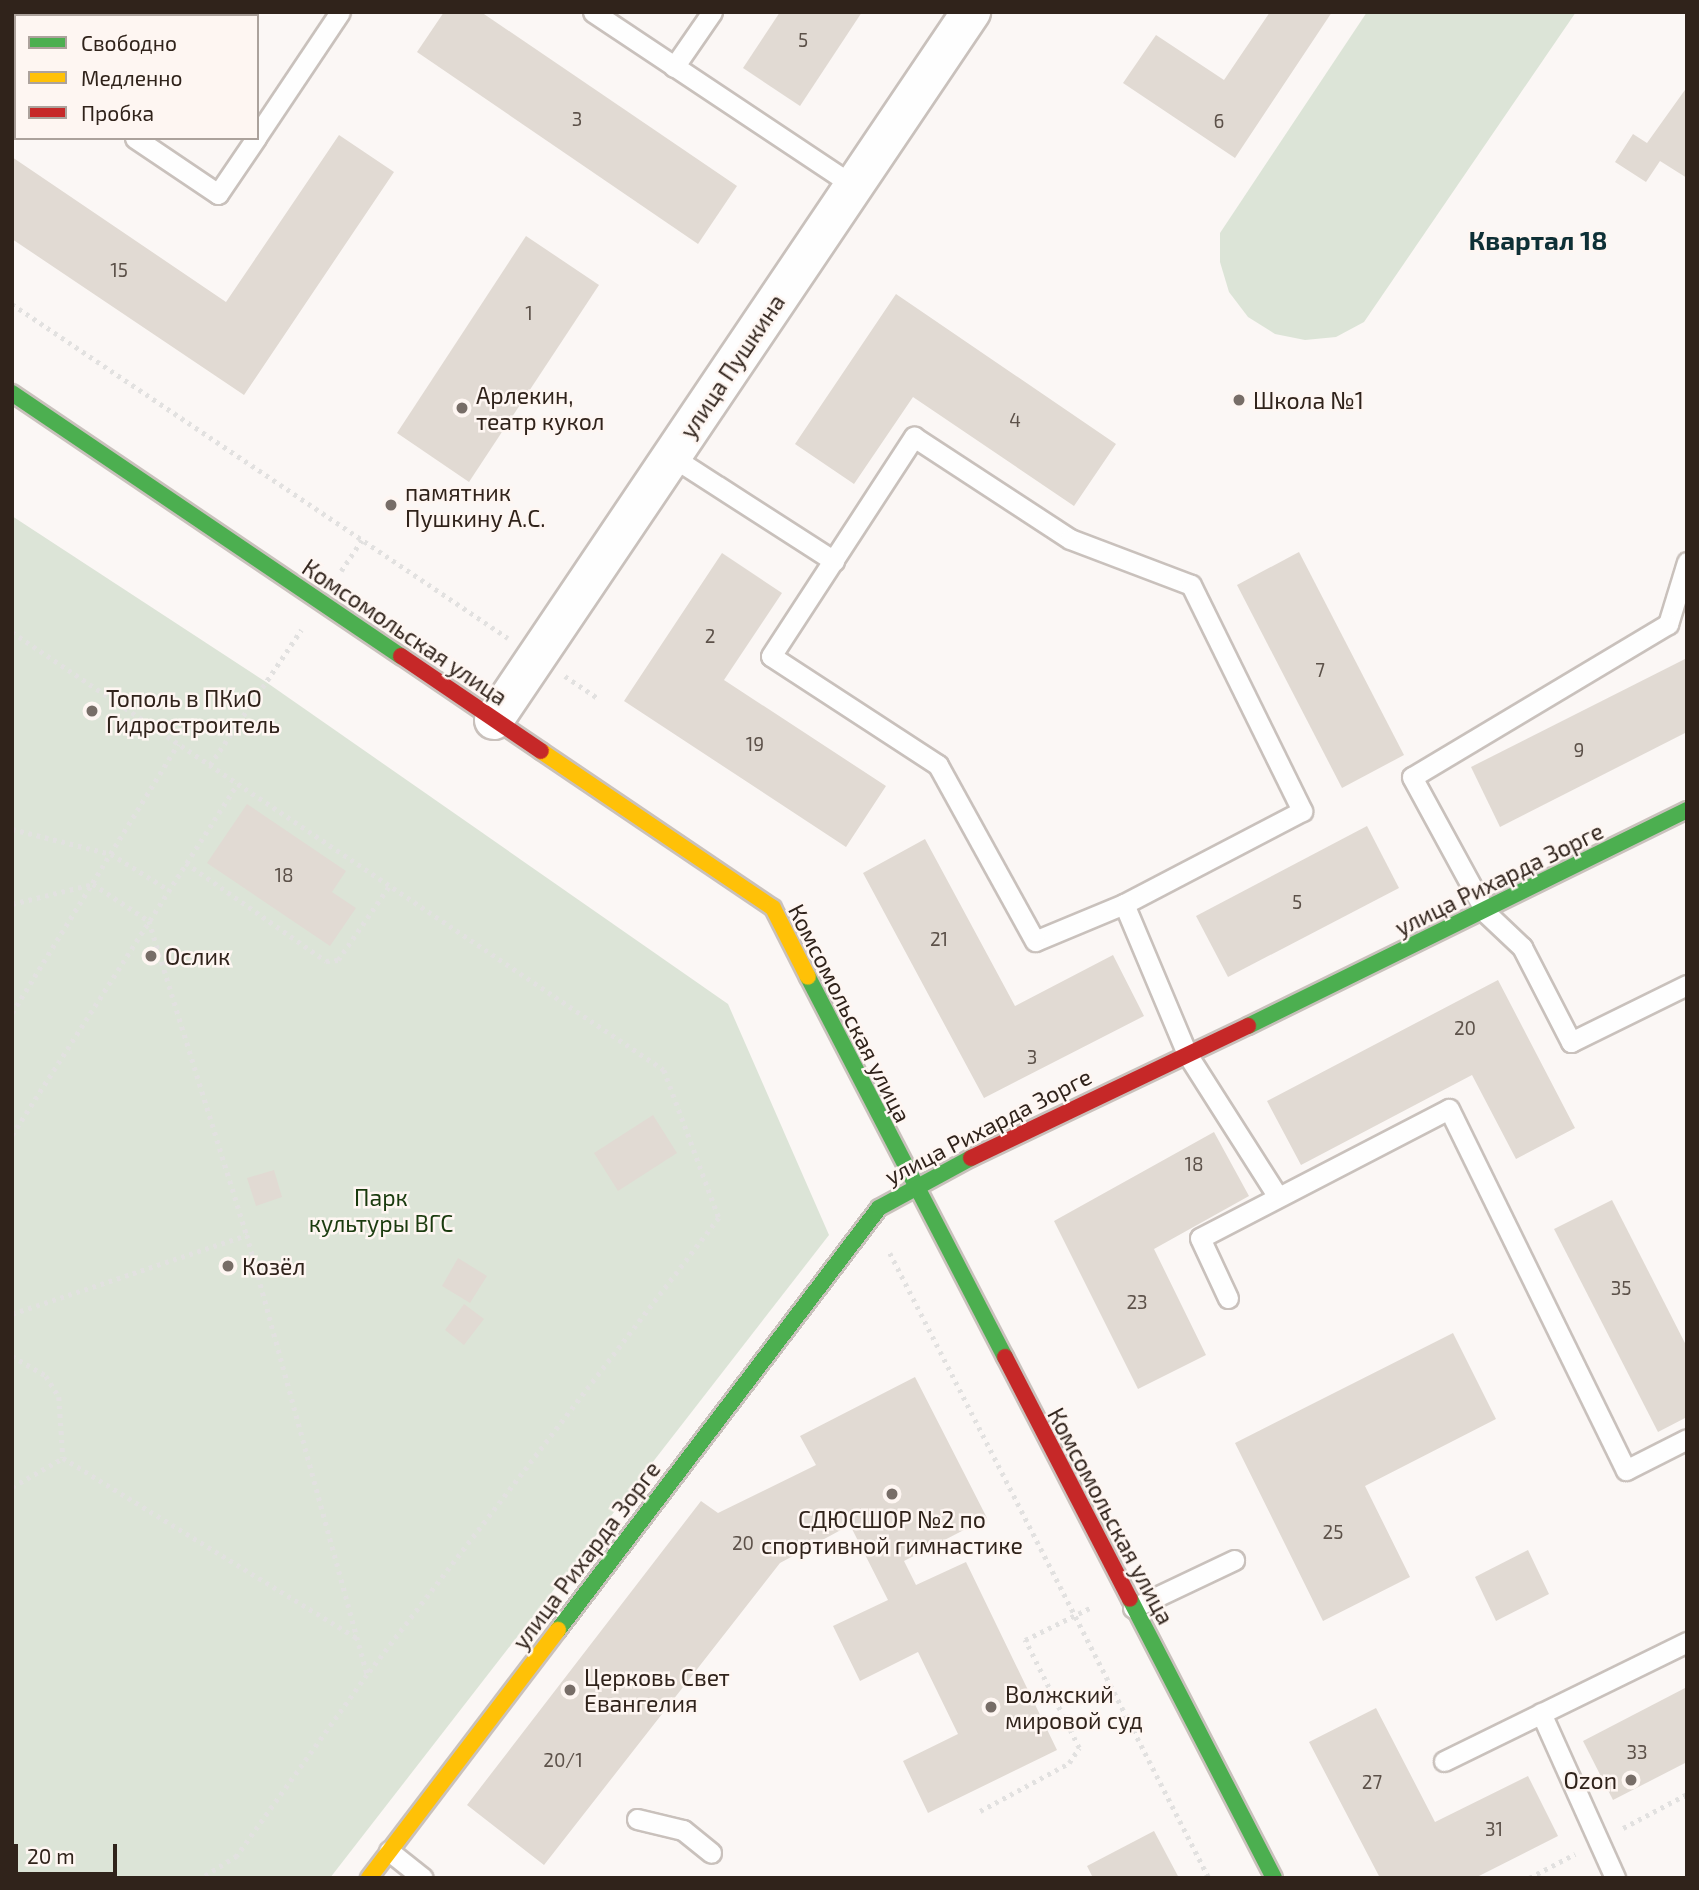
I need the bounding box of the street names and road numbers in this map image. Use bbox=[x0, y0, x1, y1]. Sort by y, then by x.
street label: улица Пушкина bbox=[674, 289, 790, 443]
street label: Комсомольская улица bbox=[297, 553, 513, 711]
street label: улица Рихарда Зорге bbox=[1390, 817, 1608, 941]
street label: Комсомольская улица bbox=[783, 899, 917, 1127]
street label: улица Рихарда Зорге bbox=[880, 1062, 1096, 1190]
street label: Комсомольская улица bbox=[1042, 1403, 1180, 1629]
street label: улица Рихарда Зорге bbox=[506, 1456, 666, 1654]

